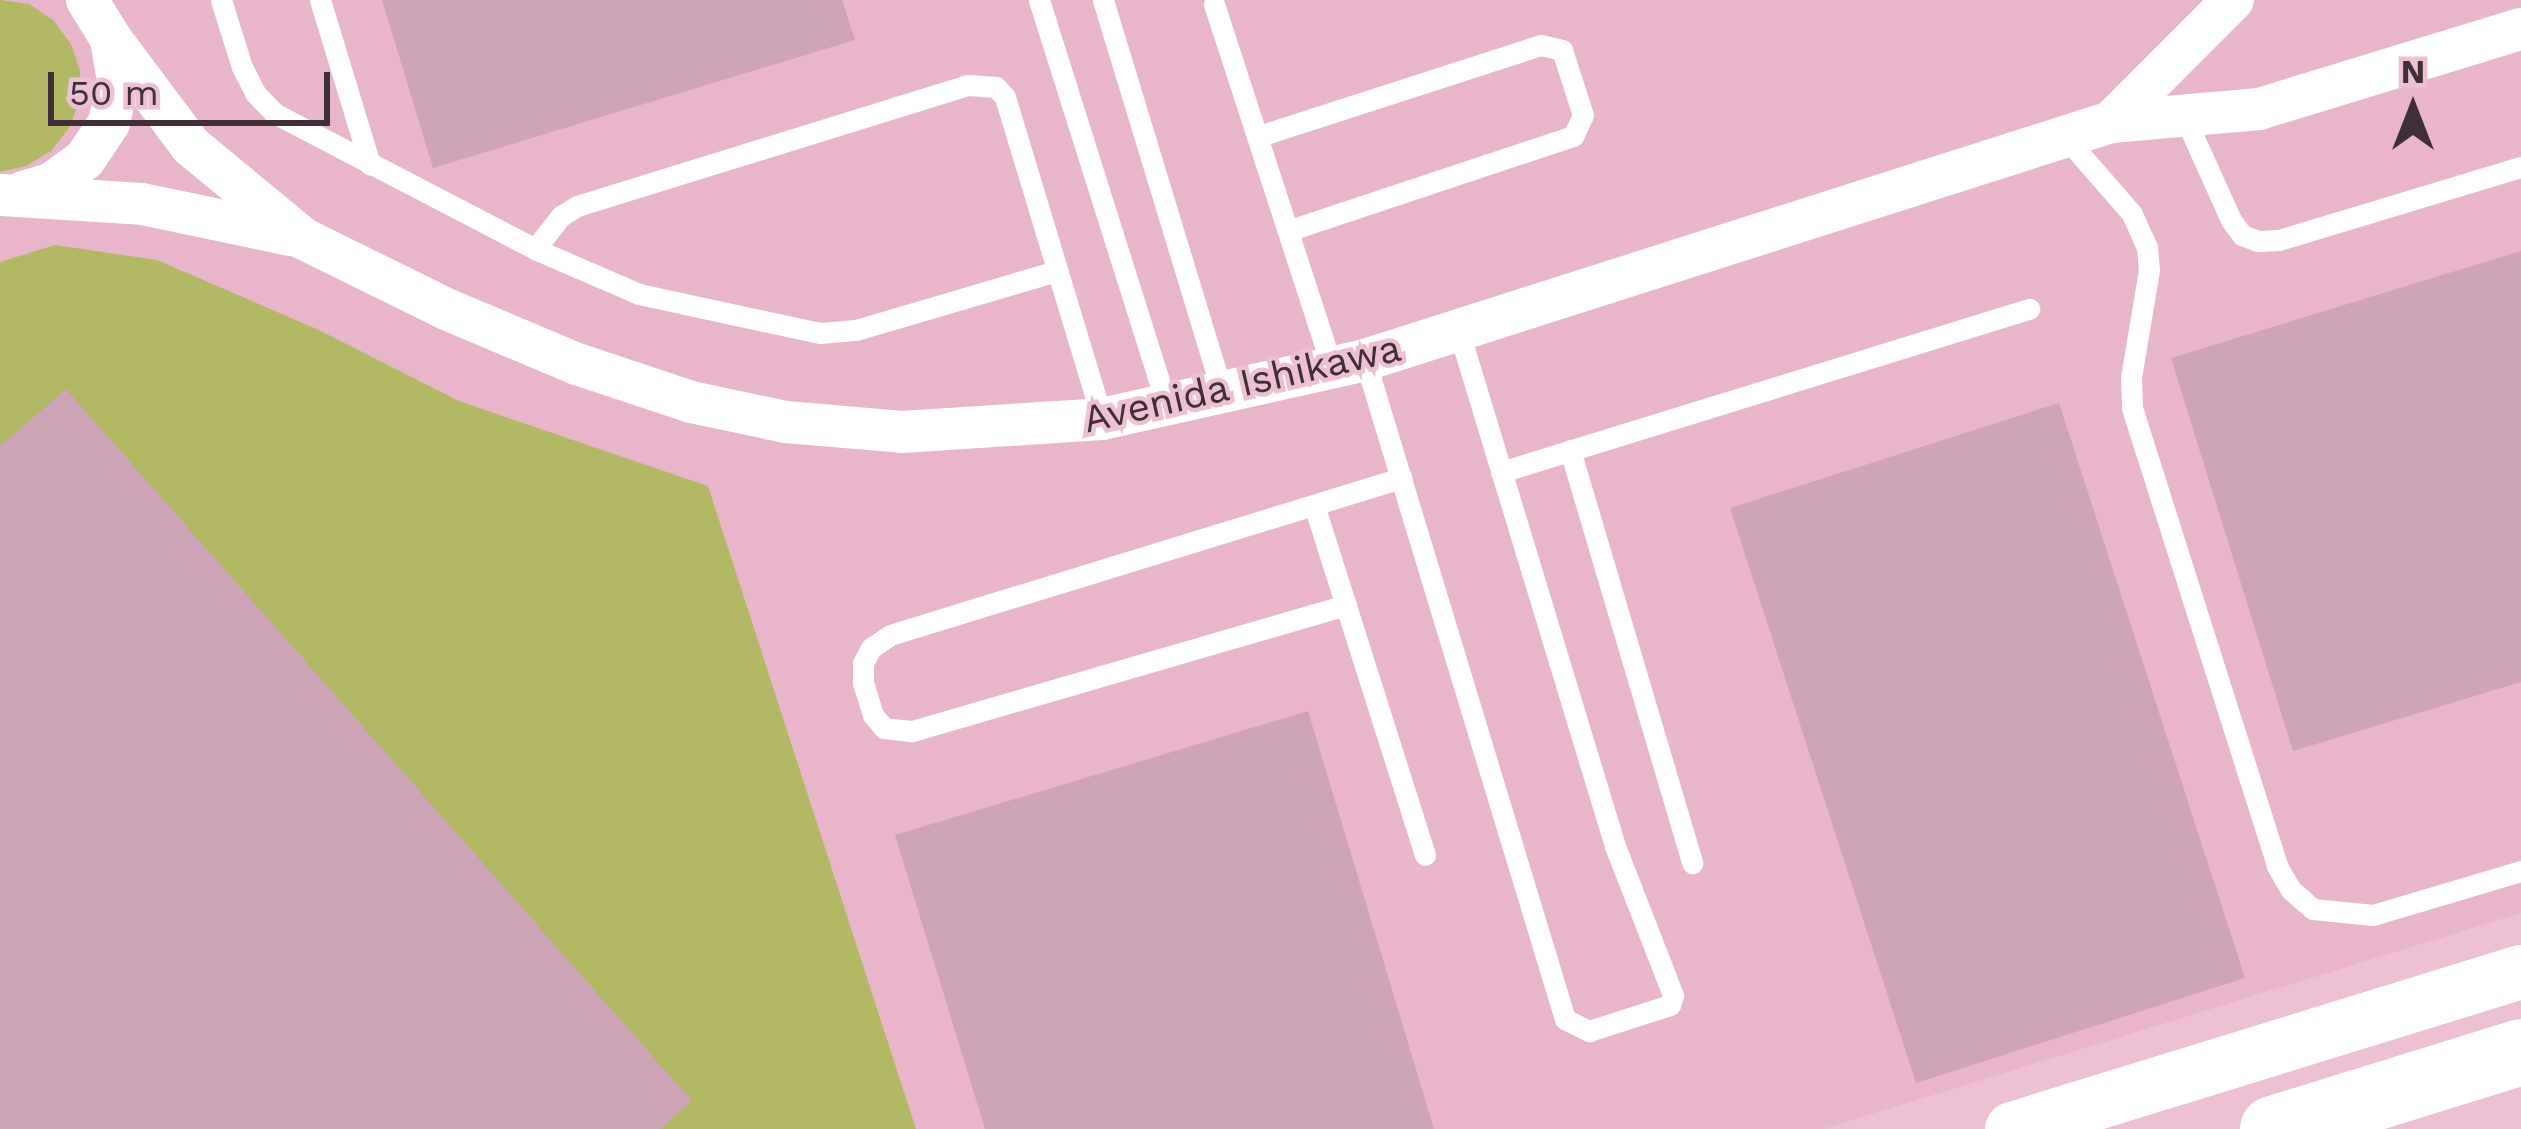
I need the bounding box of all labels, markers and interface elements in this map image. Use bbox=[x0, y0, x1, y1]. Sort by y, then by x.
scale bar bbox=[54, 48, 336, 122]
north arrow bbox=[2353, 48, 2473, 168]
text: N bbox=[2401, 52, 2425, 91]
text: 50 m bbox=[69, 72, 159, 114]
street label: Avenida Ishikawa bbox=[1078, 325, 1406, 443]

